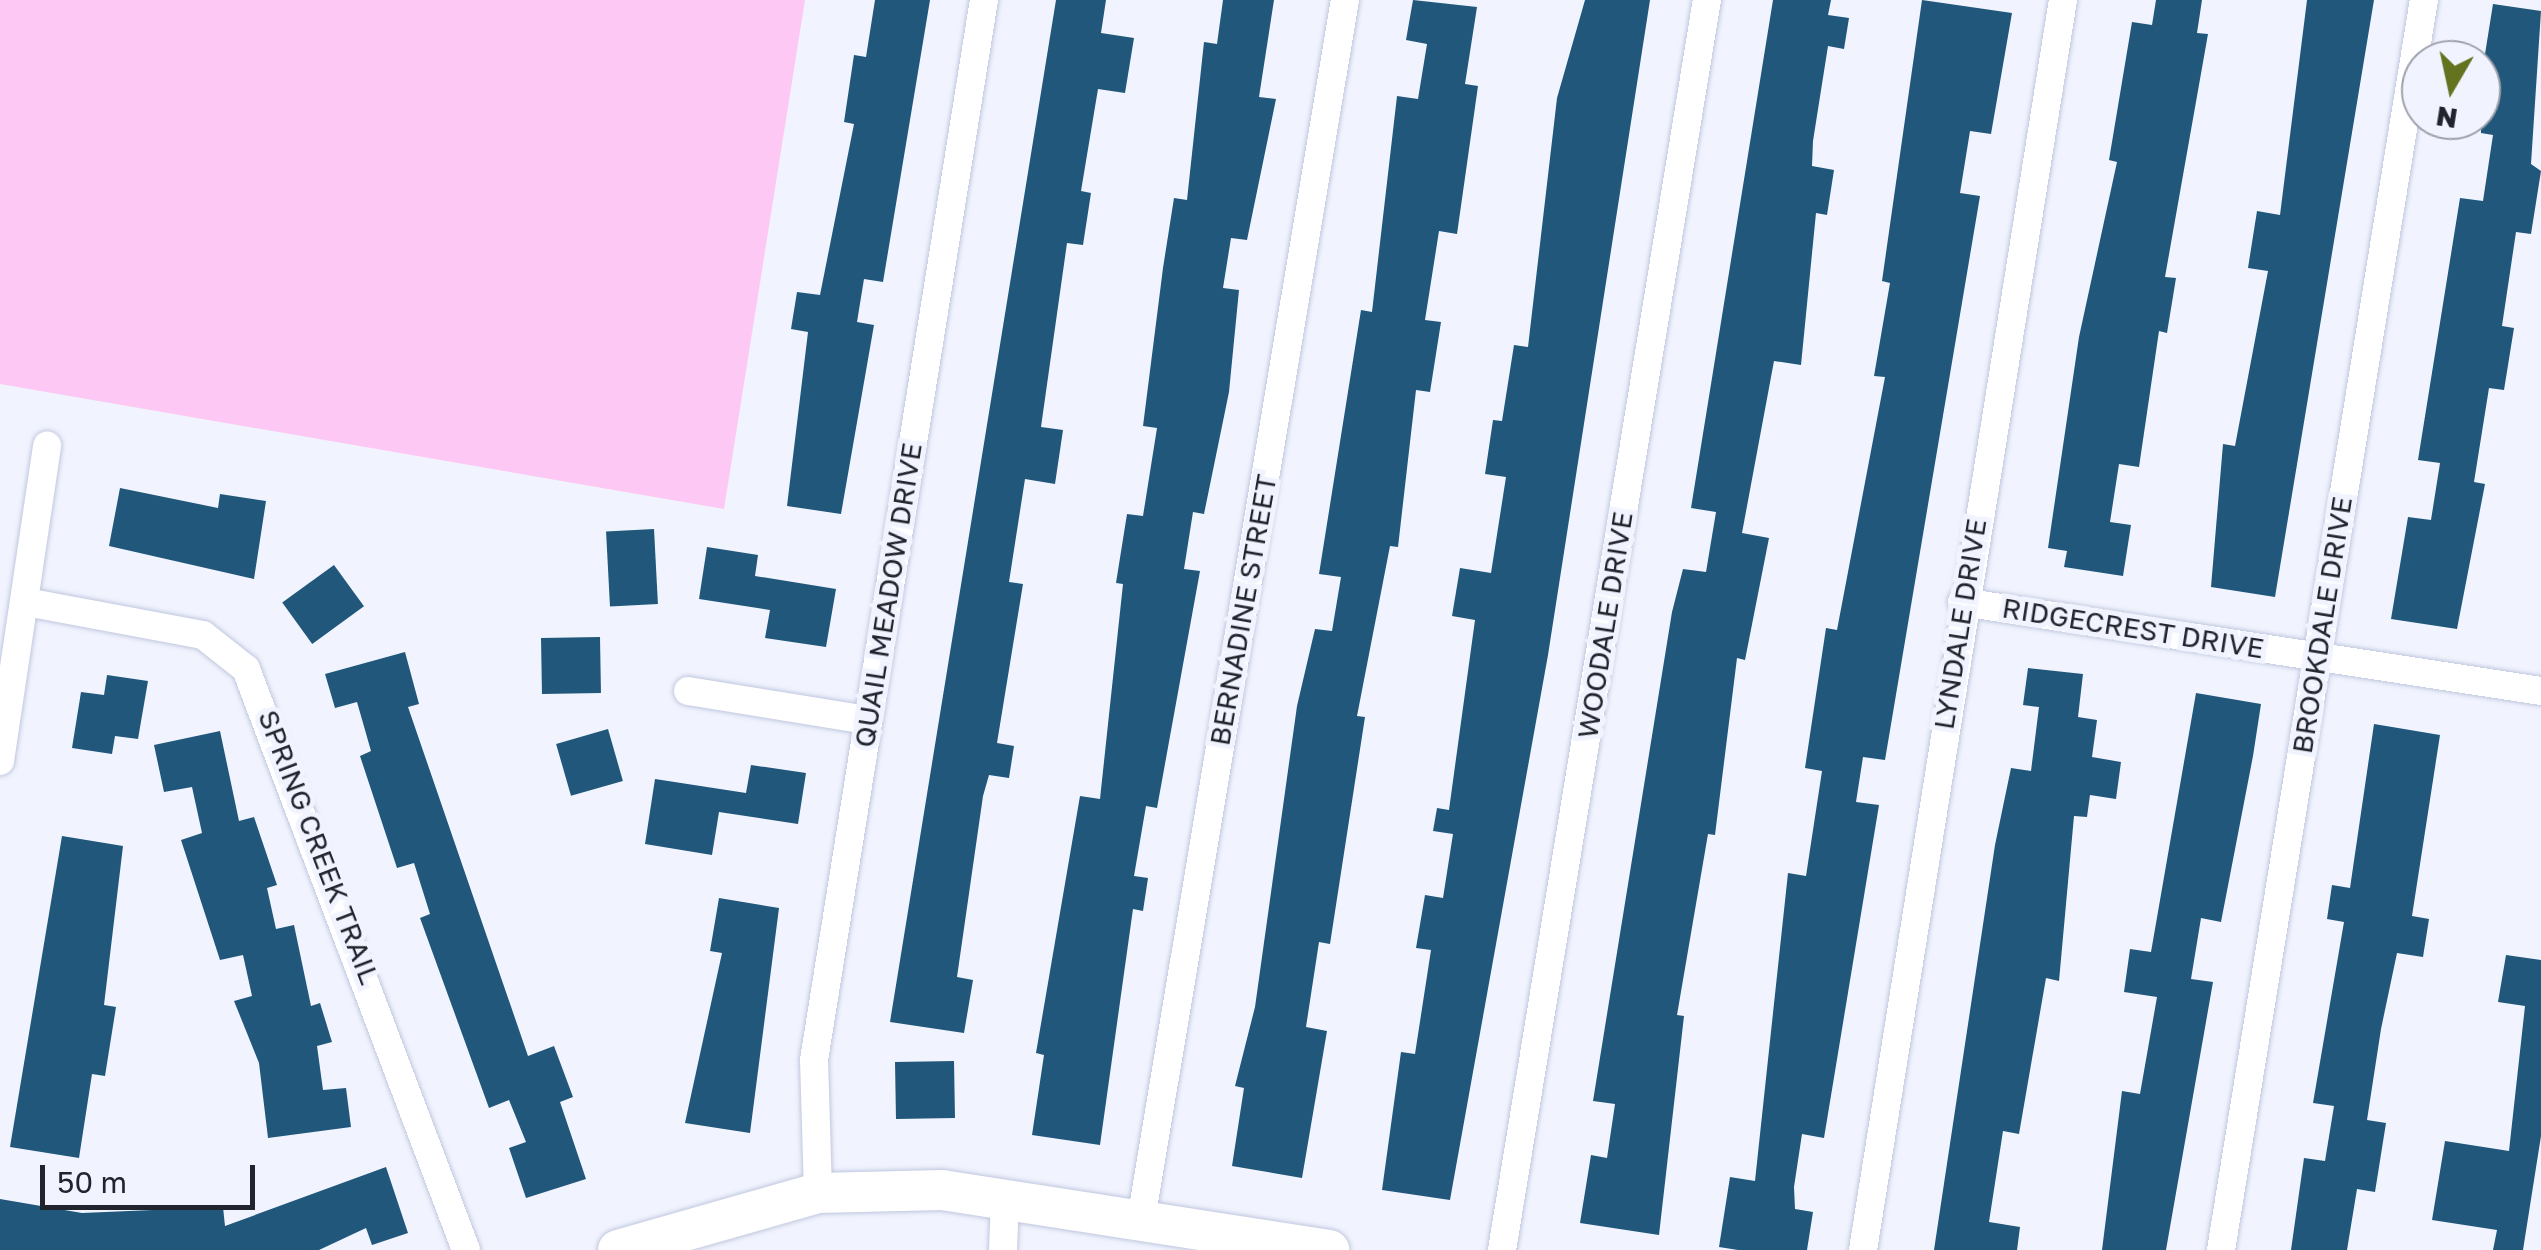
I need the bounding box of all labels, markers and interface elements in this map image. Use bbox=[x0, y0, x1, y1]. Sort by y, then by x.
north arrow bbox=[2401, 40, 2501, 140]
text: N bbox=[2433, 100, 2460, 136]
street label: QUAIL MEADOW DRIVE bbox=[847, 440, 929, 750]
street label: BERNADINE STREET bbox=[1203, 472, 1283, 748]
street label: BROOKDALE DRIVE bbox=[2285, 494, 2359, 756]
street label: WOODALE DRIVE bbox=[1570, 509, 1640, 741]
street label: LYNDALE DRIVE bbox=[1927, 516, 1993, 732]
street label: RIDGECREST DRIVE bbox=[2000, 591, 2266, 665]
street label: SPRING CREEK TRAIL bbox=[251, 705, 387, 989]
scale bar bbox=[45, 1145, 260, 1207]
text: 50 m bbox=[57, 1164, 127, 1200]

